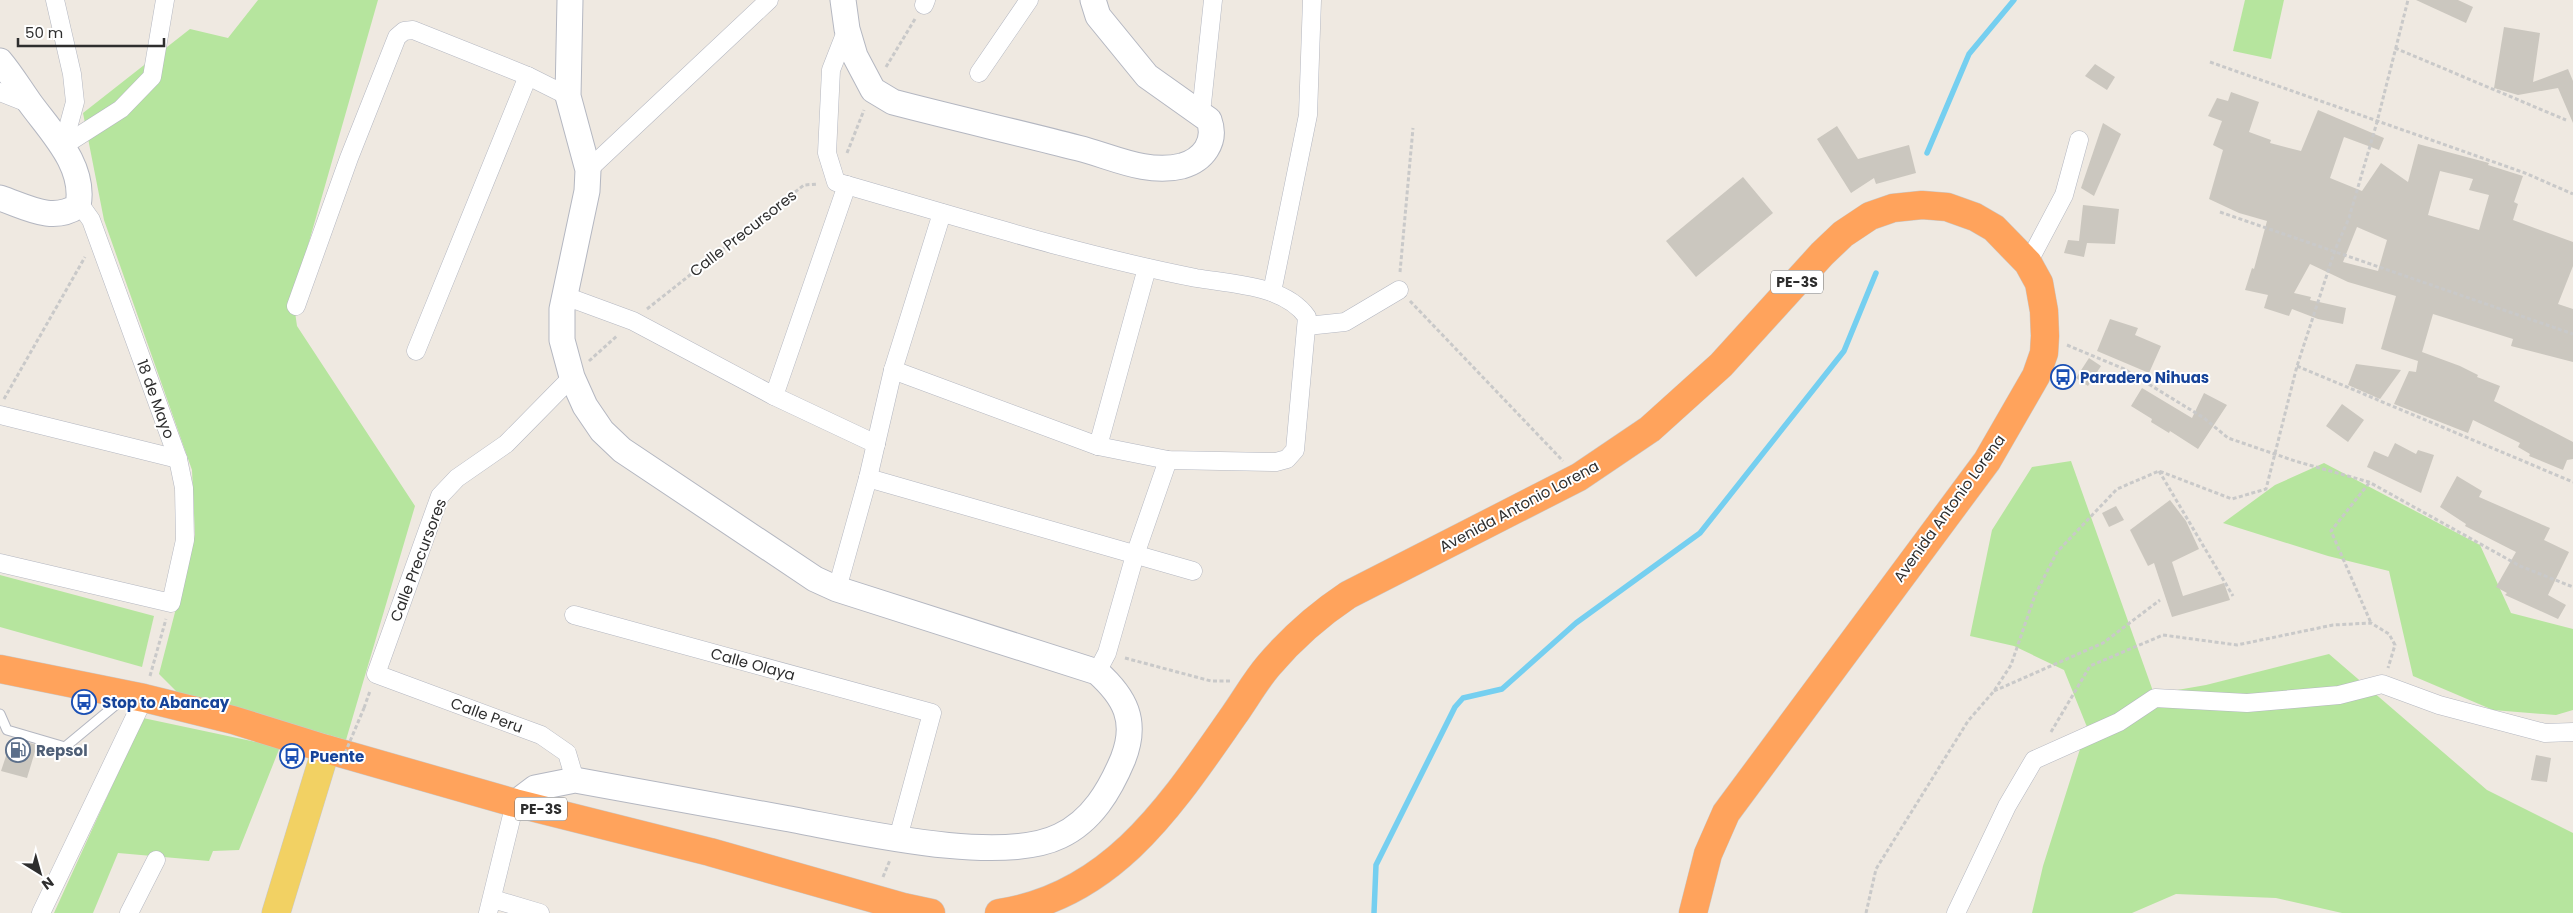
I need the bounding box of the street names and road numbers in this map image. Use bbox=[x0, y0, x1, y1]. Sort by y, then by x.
street label: Calle Precursores bbox=[685, 184, 801, 281]
road number: PE-3S bbox=[1771, 270, 1823, 294]
street label: 18 de Mayo bbox=[132, 356, 180, 442]
street label: Avenida Antonio Lorena bbox=[1888, 430, 2010, 586]
street label: Avenida Antonio Lorena bbox=[1436, 455, 1602, 557]
street label: Calle Precursores bbox=[385, 495, 451, 625]
street label: Calle Olaya bbox=[708, 643, 798, 685]
street label: Calle Peru bbox=[448, 692, 526, 738]
road number: PE-3S bbox=[515, 798, 567, 821]

